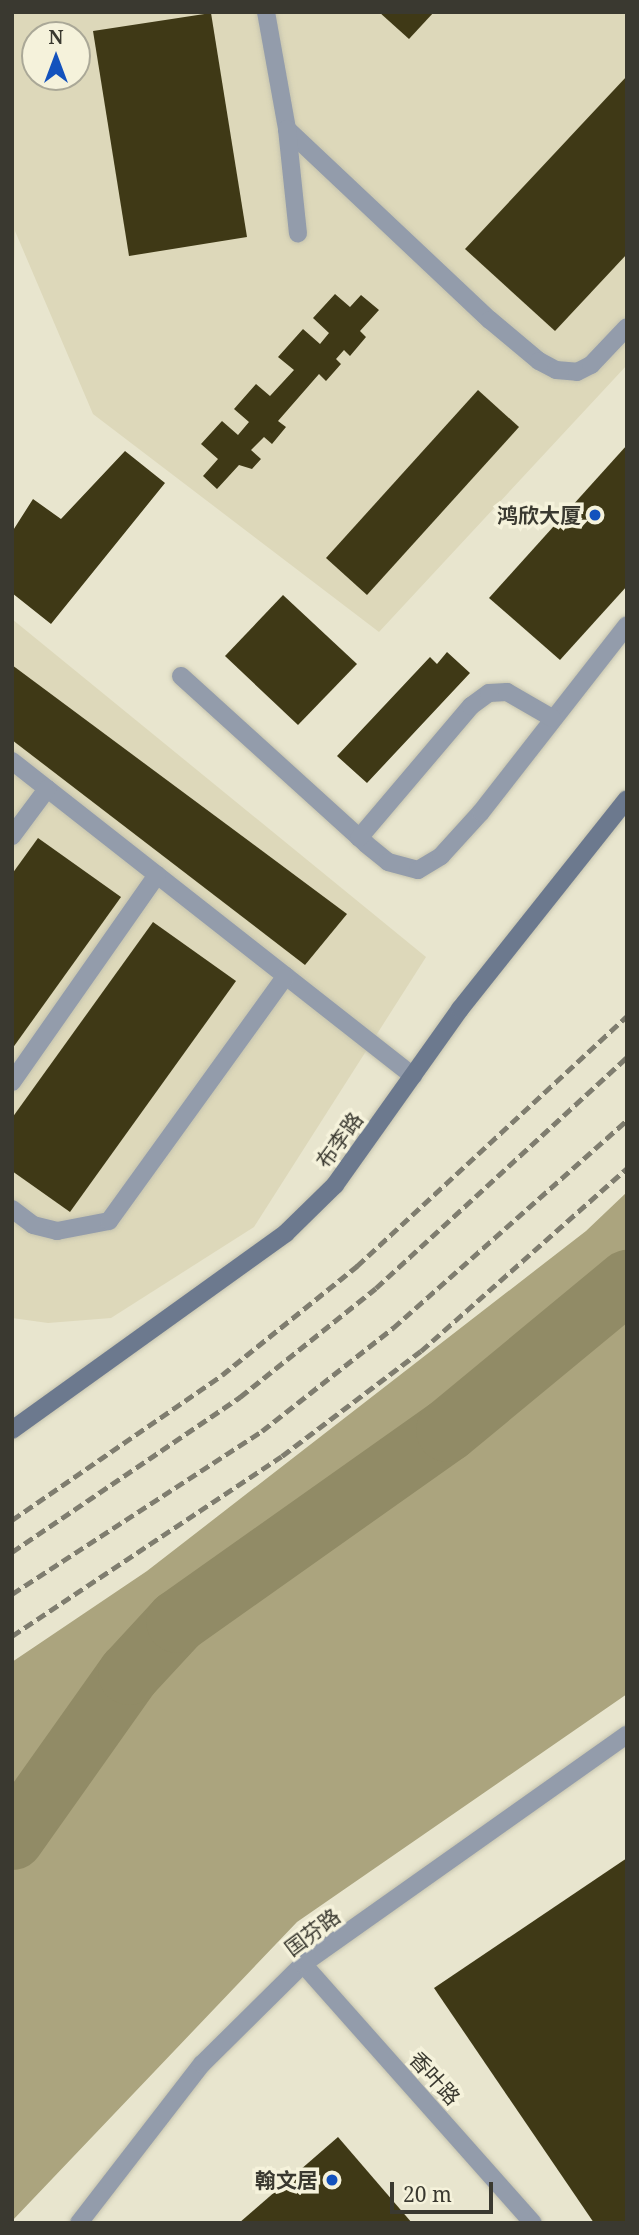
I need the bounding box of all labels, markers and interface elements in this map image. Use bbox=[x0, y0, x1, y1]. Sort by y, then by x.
north arrow bbox=[21, 21, 91, 91]
text: N bbox=[49, 24, 63, 50]
place label: 鸿欣大厦 bbox=[497, 502, 581, 528]
marker: 鸿欣大厦 bbox=[587, 507, 603, 523]
street label: 布李路 bbox=[310, 1107, 368, 1173]
street label: 国芬路 bbox=[279, 1903, 345, 1961]
street label: 香叶路 bbox=[405, 2046, 465, 2110]
place label: 翰文居 bbox=[255, 2167, 318, 2193]
scale bar bbox=[394, 2168, 497, 2212]
marker: 翰文居 bbox=[324, 2172, 340, 2188]
text: 20 m bbox=[403, 2180, 452, 2208]

